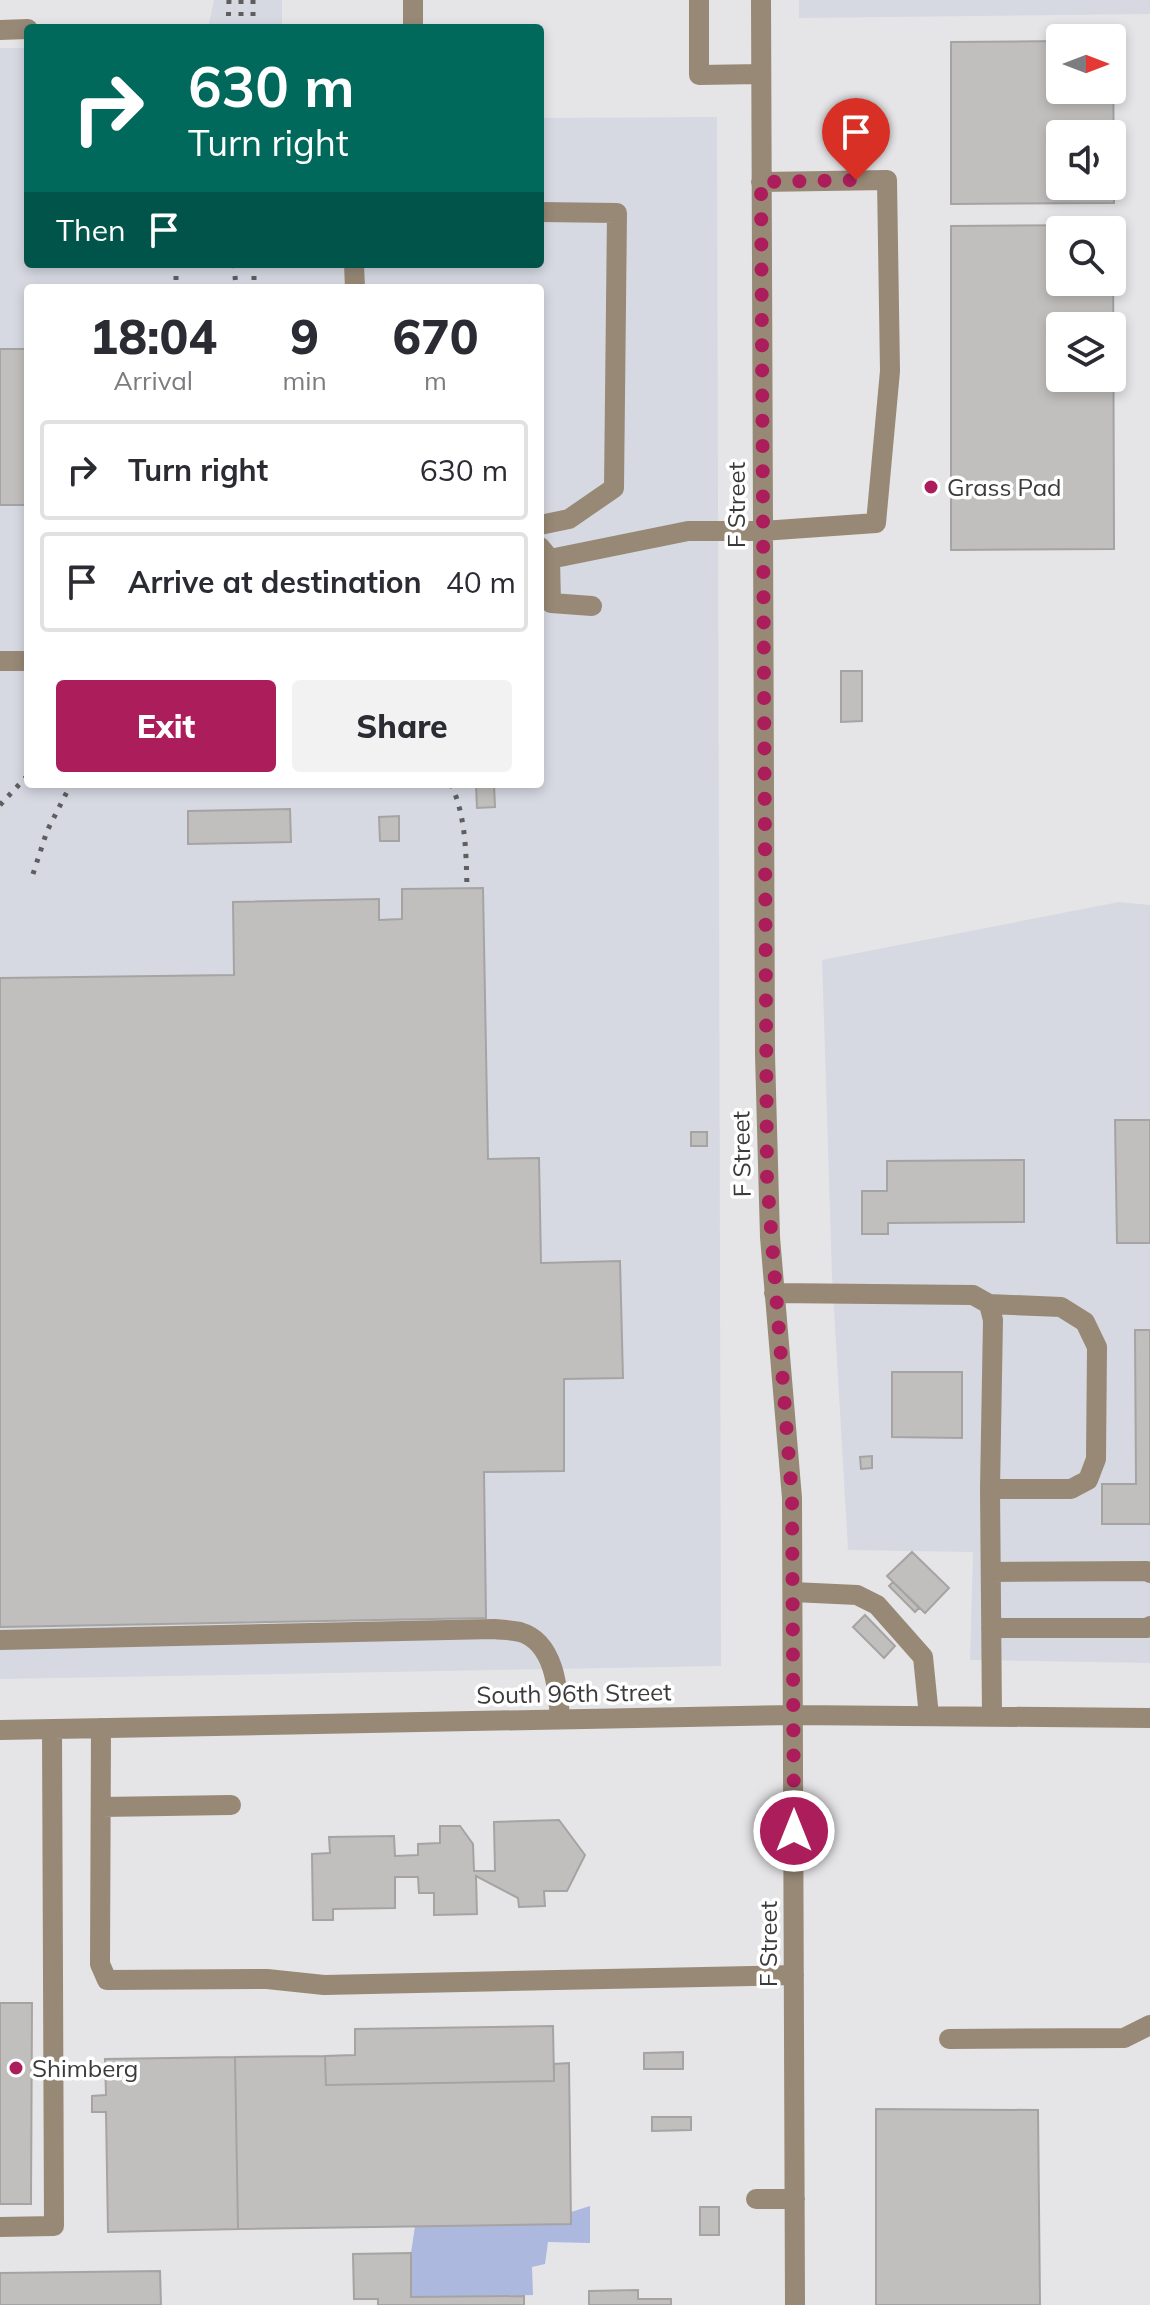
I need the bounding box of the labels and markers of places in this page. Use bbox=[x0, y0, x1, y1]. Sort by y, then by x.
pin bbox=[822, 98, 890, 180]
place label: Grass Pad bbox=[947, 472, 1061, 502]
marker: Grass Pad bbox=[922, 478, 940, 496]
place label: Shimberg bbox=[32, 2053, 138, 2083]
marker: Shimberg bbox=[7, 2059, 25, 2077]

